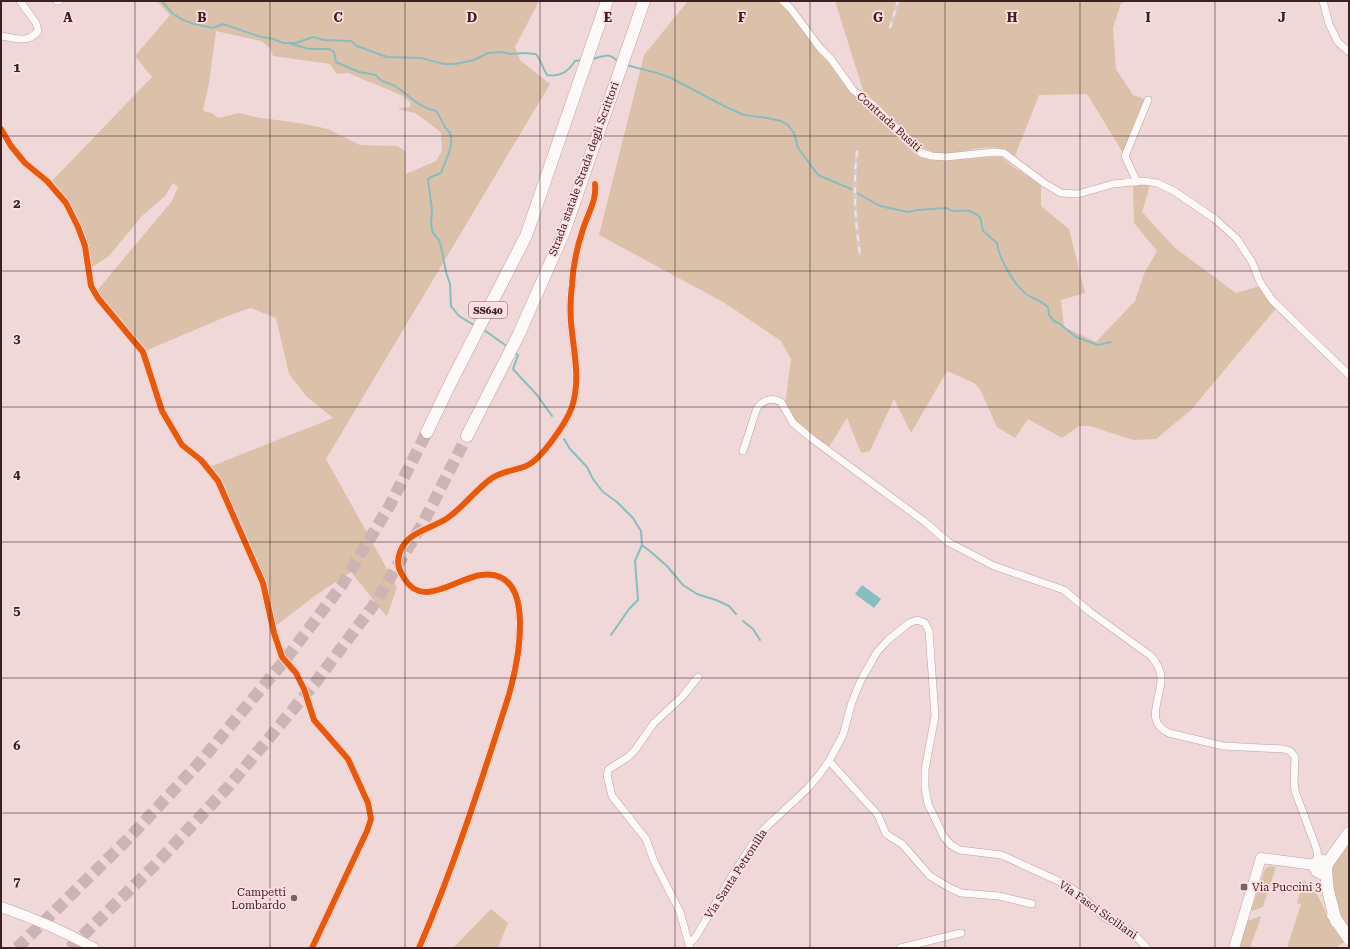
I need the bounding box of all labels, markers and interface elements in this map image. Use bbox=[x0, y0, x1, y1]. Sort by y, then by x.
text: A bbox=[63, 10, 73, 25]
text: B bbox=[197, 10, 207, 25]
text: C bbox=[333, 10, 343, 25]
text: D bbox=[467, 10, 477, 25]
text: E bbox=[604, 10, 612, 25]
text: F bbox=[738, 10, 746, 25]
text: G bbox=[873, 10, 883, 25]
text: H bbox=[1007, 10, 1018, 25]
text: I bbox=[1145, 10, 1151, 25]
text: J bbox=[1278, 10, 1286, 25]
text: 1 bbox=[13, 60, 21, 75]
street label: Strada statale Strada degli Scrittori bbox=[546, 80, 622, 258]
street label: Contrada Busiti bbox=[854, 90, 924, 155]
text: 2 bbox=[13, 196, 21, 211]
road number: SS640 bbox=[469, 302, 507, 318]
text: 3 bbox=[13, 331, 21, 346]
text: 4 bbox=[13, 467, 21, 482]
text: 5 bbox=[13, 603, 21, 618]
text: 6 bbox=[13, 738, 21, 753]
street label: Via Santa Petronilla bbox=[702, 827, 770, 921]
text: 7 bbox=[13, 874, 21, 889]
street label: Via Fasci Siciliani bbox=[1056, 878, 1140, 942]
place label: Via Puccini 3 bbox=[1252, 881, 1321, 894]
marker: Via Puccini 3 bbox=[1239, 882, 1249, 892]
place label: Campetti Lombardo bbox=[231, 886, 286, 912]
marker: Campetti Lombardo bbox=[289, 893, 299, 903]

